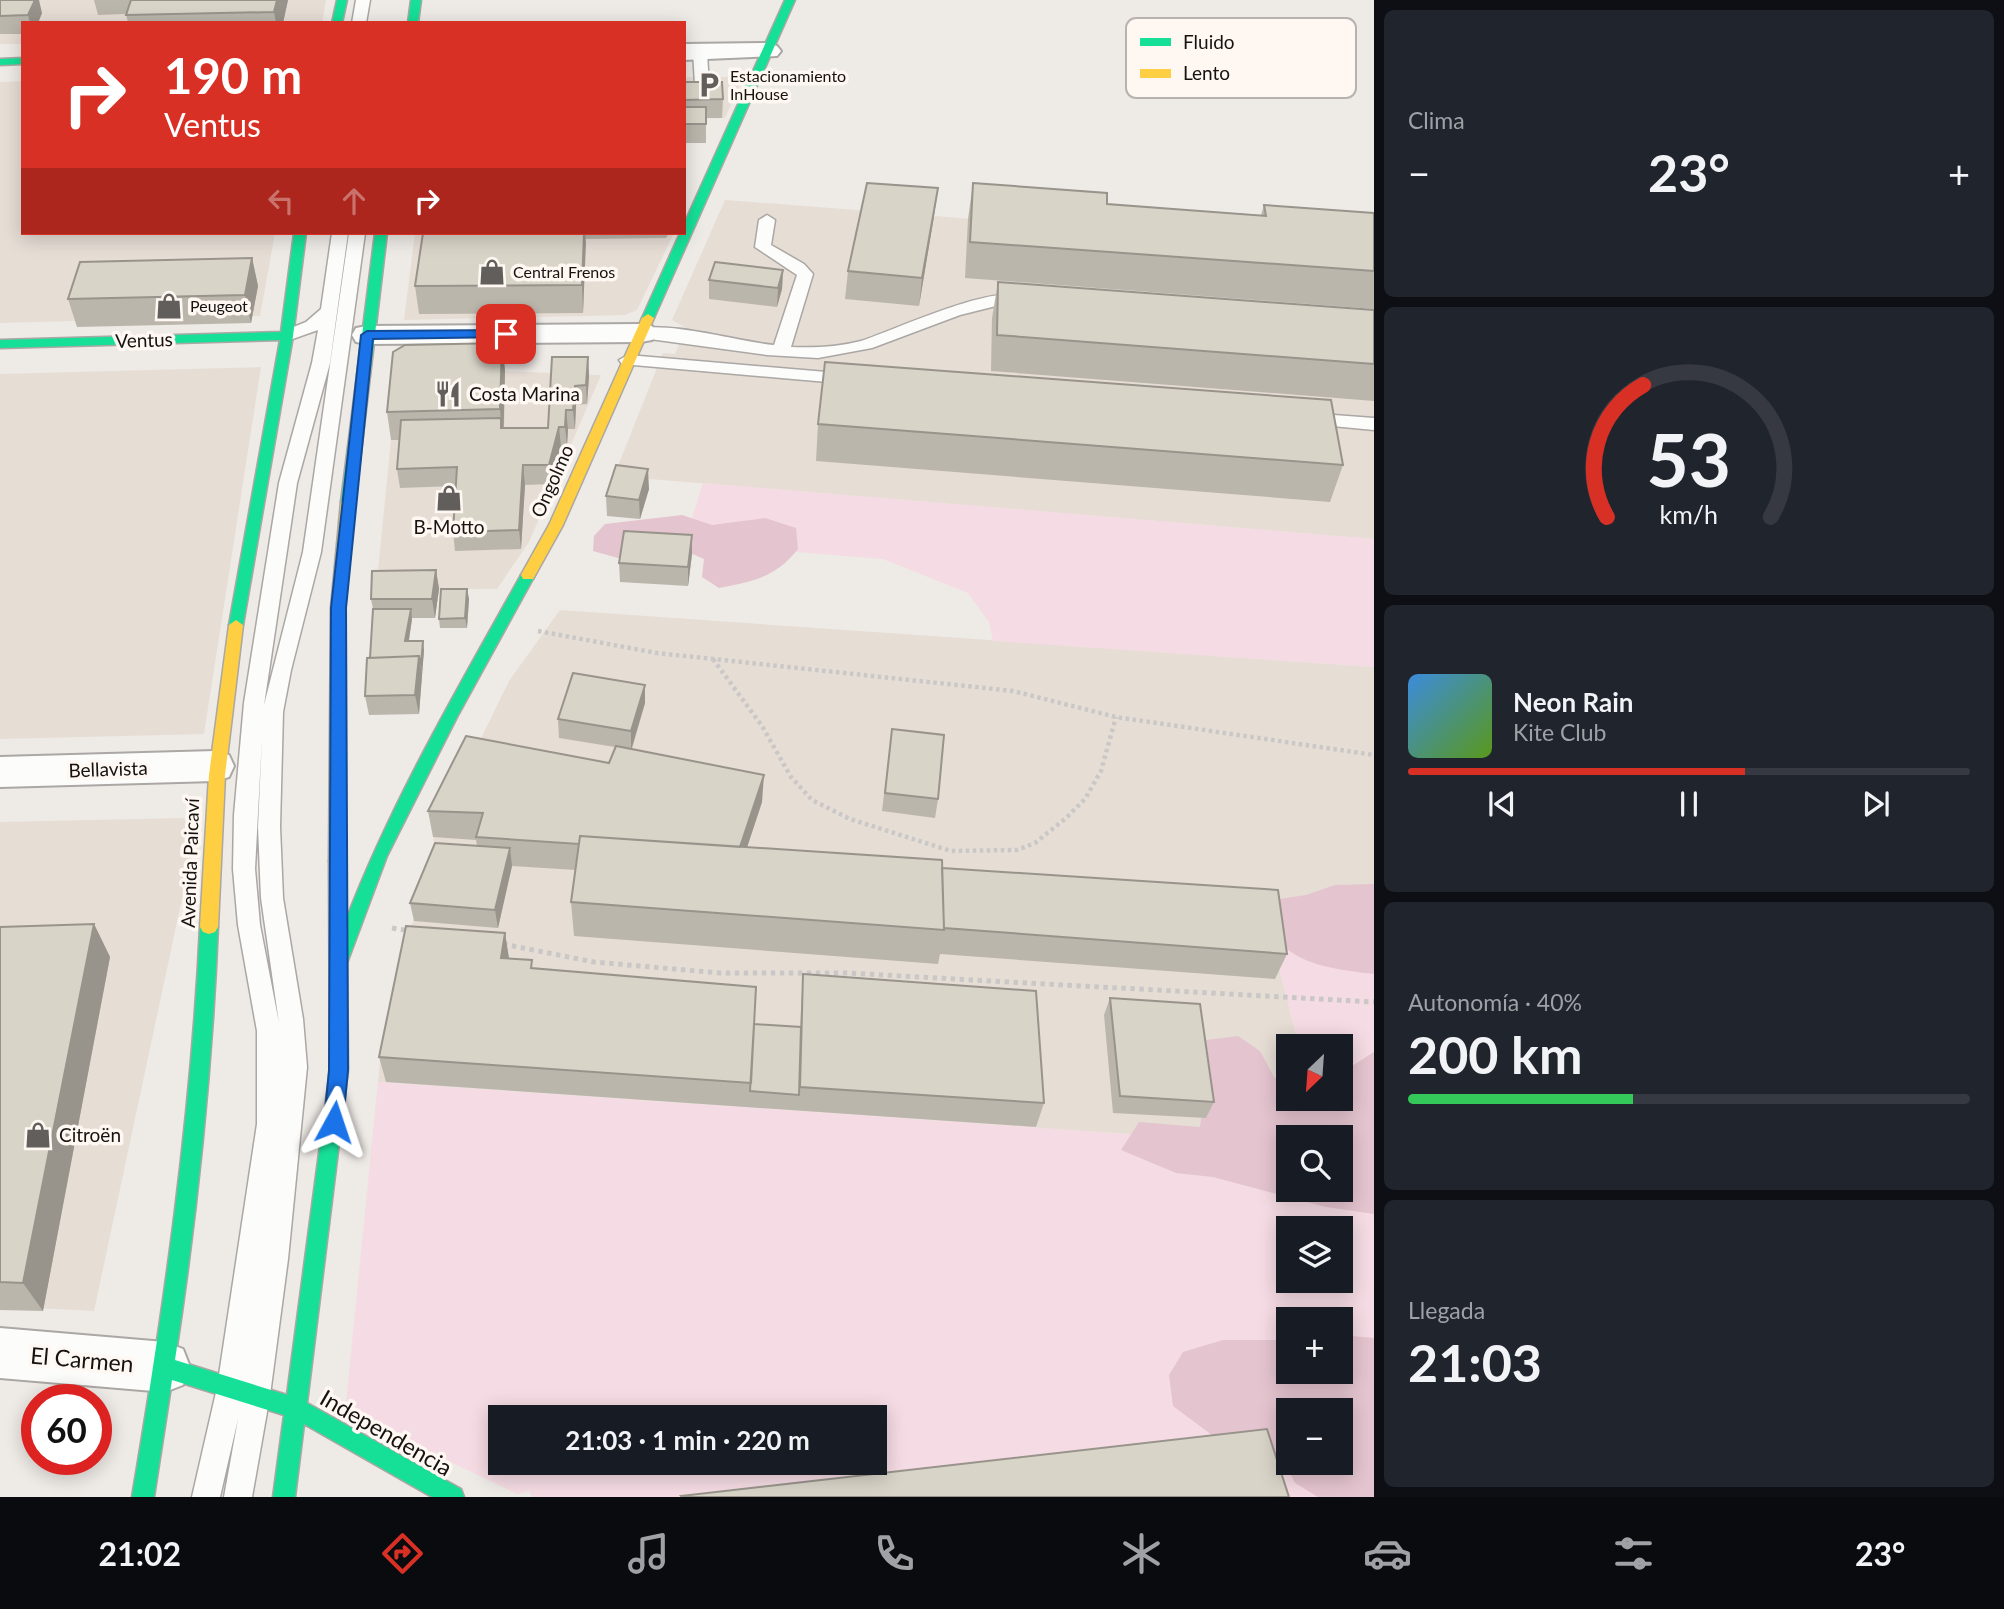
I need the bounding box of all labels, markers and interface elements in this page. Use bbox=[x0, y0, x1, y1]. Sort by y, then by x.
legend bbox=[1126, 18, 1356, 98]
text: Fluido bbox=[1183, 30, 1235, 53]
text: 190 m bbox=[164, 46, 302, 104]
icon: right bbox=[49, 49, 140, 140]
text: Lento bbox=[1183, 61, 1230, 84]
place label: Estacionamiento InHouse bbox=[730, 66, 846, 103]
parking icon: Estacionamiento InHouse bbox=[694, 70, 724, 100]
text: Ventus bbox=[164, 105, 261, 144]
text: Clima bbox=[1408, 106, 1465, 134]
text: 23° bbox=[1648, 141, 1730, 203]
text: − bbox=[1408, 150, 1430, 196]
text: + bbox=[1948, 150, 1970, 196]
icon: left bbox=[262, 182, 300, 220]
icon: ahead bbox=[335, 182, 373, 220]
icon: right bbox=[408, 182, 446, 220]
shop icon: Central Frenos bbox=[477, 257, 507, 287]
place label: Central Frenos bbox=[513, 262, 615, 281]
shop icon: Peugeot bbox=[154, 291, 184, 321]
place label: Peugeot bbox=[190, 296, 248, 315]
pin bbox=[476, 304, 536, 364]
icon: arrive bbox=[487, 315, 525, 353]
street label: Ventus bbox=[115, 327, 173, 352]
restaurant icon: Costa Marina bbox=[433, 379, 463, 409]
place label: Costa Marina bbox=[469, 382, 580, 405]
text: 53 bbox=[1647, 416, 1731, 504]
street label: Ongolmo bbox=[525, 441, 578, 521]
shop icon: B-Motto bbox=[434, 483, 464, 513]
text: km/h bbox=[1660, 499, 1718, 529]
place label: B-Motto bbox=[414, 515, 485, 538]
text: Neon Rain bbox=[1513, 686, 1633, 718]
text: Kite Club bbox=[1513, 718, 1606, 746]
street label: Bellavista bbox=[68, 756, 148, 781]
icon: previous bbox=[1483, 785, 1521, 823]
icon: pause bbox=[1670, 785, 1708, 823]
icon: next bbox=[1857, 785, 1895, 823]
street label: Avenida Paicaví bbox=[176, 796, 203, 928]
text: Autonomía · 40% bbox=[1408, 988, 1582, 1016]
text: 200 km bbox=[1408, 1023, 1582, 1085]
north arrow bbox=[1276, 1034, 1353, 1111]
map controls bbox=[1276, 1034, 1353, 1475]
position arrow bbox=[297, 1085, 371, 1159]
shop icon: Citroën bbox=[23, 1120, 53, 1150]
place label: Citroën bbox=[59, 1123, 121, 1146]
button: search bbox=[1276, 1125, 1353, 1202]
button: layers bbox=[1276, 1216, 1353, 1293]
text: Llegada bbox=[1408, 1296, 1485, 1324]
button: + bbox=[1276, 1307, 1353, 1384]
text: 21:03 bbox=[1408, 1331, 1542, 1393]
street label: El Carmen bbox=[29, 1341, 135, 1377]
street label: Independencia bbox=[316, 1383, 457, 1481]
speed limit sign: 60 bbox=[21, 1384, 112, 1475]
button: − bbox=[1276, 1398, 1353, 1475]
text: 21:03 · 1 min · 220 m bbox=[565, 1424, 810, 1456]
icon: directions bbox=[378, 1529, 427, 1578]
icon: music bbox=[624, 1529, 673, 1578]
icon: phone bbox=[870, 1529, 919, 1578]
icon: climate bbox=[1117, 1529, 1166, 1578]
icon: car bbox=[1363, 1529, 1412, 1578]
icon: filters bbox=[1609, 1529, 1658, 1578]
text: 21:02 bbox=[99, 1534, 181, 1573]
text: 23° bbox=[1855, 1534, 1905, 1573]

